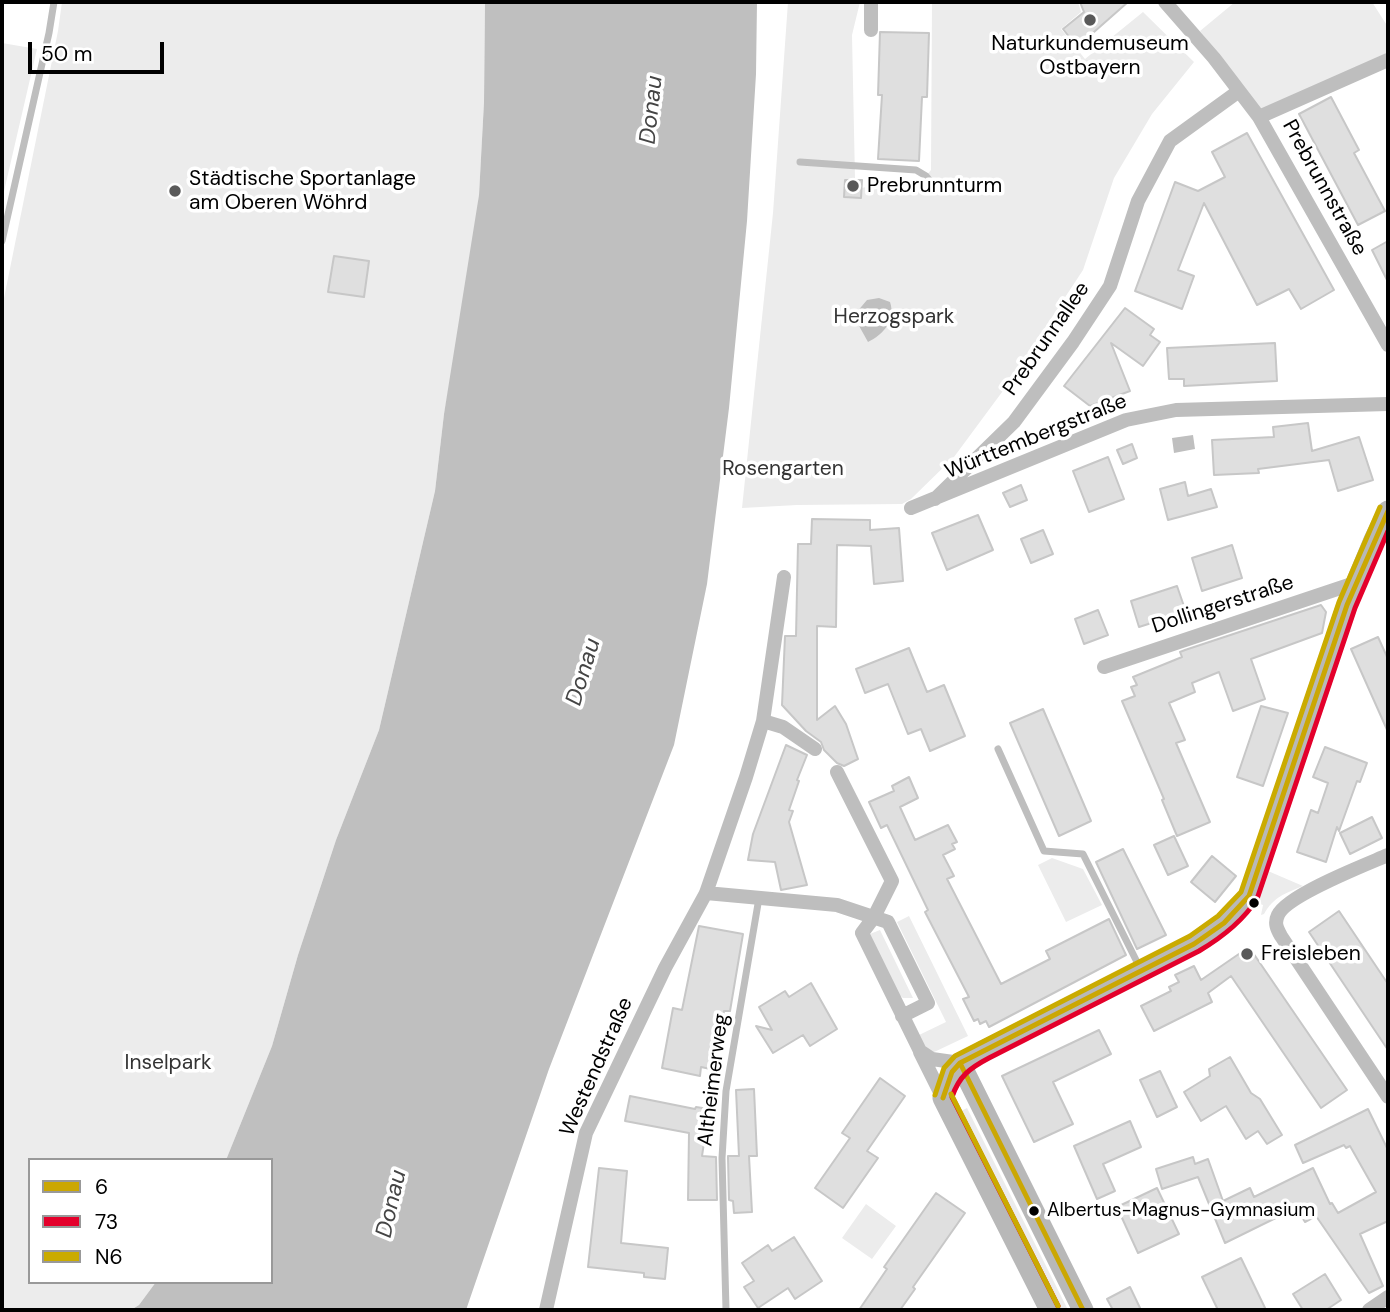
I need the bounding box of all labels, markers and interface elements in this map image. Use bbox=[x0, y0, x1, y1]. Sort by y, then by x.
marker: Naturkundemuseum Ostbayern bbox=[1082, 12, 1098, 28]
scale bar bbox=[32, 28, 168, 72]
place label: Naturkundemuseum Ostbayern bbox=[991, 31, 1189, 81]
text: 50 m bbox=[41, 40, 92, 68]
water label: Donau bbox=[635, 74, 669, 146]
street label: Prebrunnstraße bbox=[1276, 116, 1372, 260]
place label: Städtische Sportanlage am Oberen Wöhrd bbox=[189, 166, 416, 216]
place label: Prebrunnturm bbox=[867, 173, 1002, 199]
marker: Prebrunnturm bbox=[845, 178, 861, 194]
marker: Städtische Sportanlage am Oberen Wöhrd bbox=[167, 183, 183, 199]
street label: Prebrunnallee bbox=[998, 277, 1096, 401]
park label: Herzogspark bbox=[834, 304, 954, 330]
street label: Württembergstraße bbox=[941, 389, 1131, 485]
park label: Rosengarten bbox=[722, 456, 844, 482]
street label: Dollingerstraße bbox=[1149, 570, 1297, 640]
water label: Donau bbox=[561, 635, 607, 709]
unlabelled marker bbox=[1247, 896, 1261, 910]
place label: Freisleben bbox=[1261, 941, 1361, 967]
marker: Freisleben bbox=[1239, 946, 1255, 962]
street label: Westendstraße bbox=[555, 994, 639, 1140]
street label: Altheimerweg bbox=[693, 1012, 735, 1148]
park label: Inselpark bbox=[124, 1050, 212, 1076]
legend bbox=[28, 1158, 273, 1284]
water label: Donau bbox=[371, 1167, 413, 1241]
text: 6 bbox=[95, 1173, 108, 1201]
place label: Albertus-Magnus-Gymnasium bbox=[1047, 1200, 1315, 1222]
marker: Albertus-Magnus-Gymnasium bbox=[1027, 1204, 1041, 1218]
text: 73 bbox=[95, 1208, 118, 1236]
text: N6 bbox=[95, 1243, 123, 1271]

